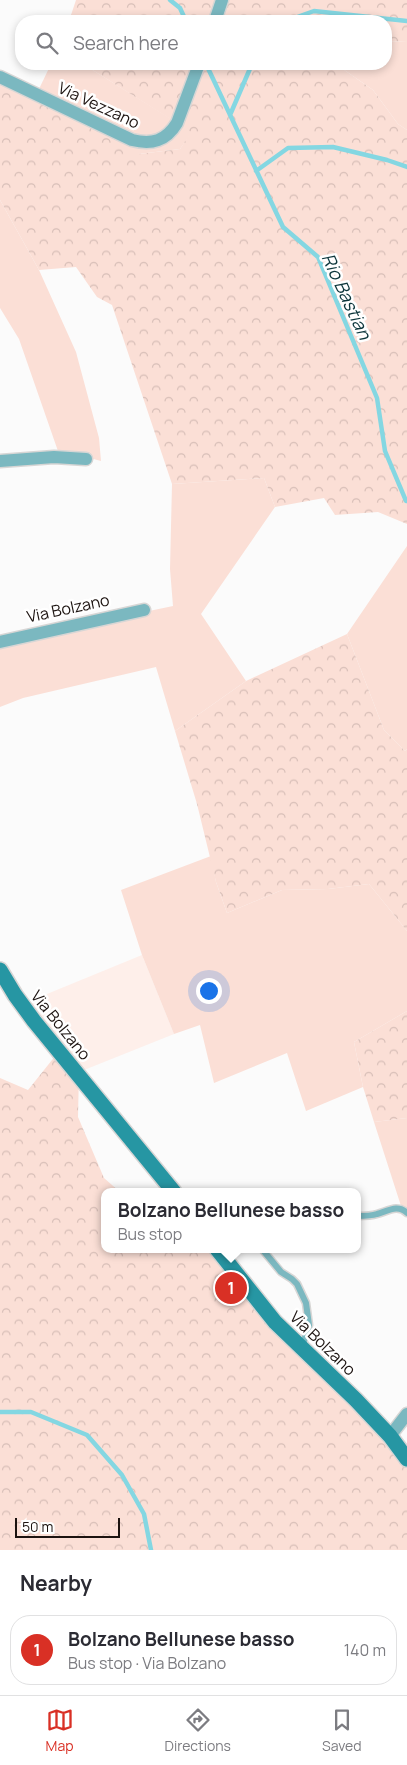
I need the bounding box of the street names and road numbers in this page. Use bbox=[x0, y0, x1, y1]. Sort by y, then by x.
street label: Via Vezzano bbox=[55, 77, 143, 133]
street label: Via Bolzano bbox=[25, 589, 111, 627]
street label: Via Bolzano bbox=[26, 985, 96, 1065]
street label: Via Bolzano bbox=[285, 1306, 361, 1380]

